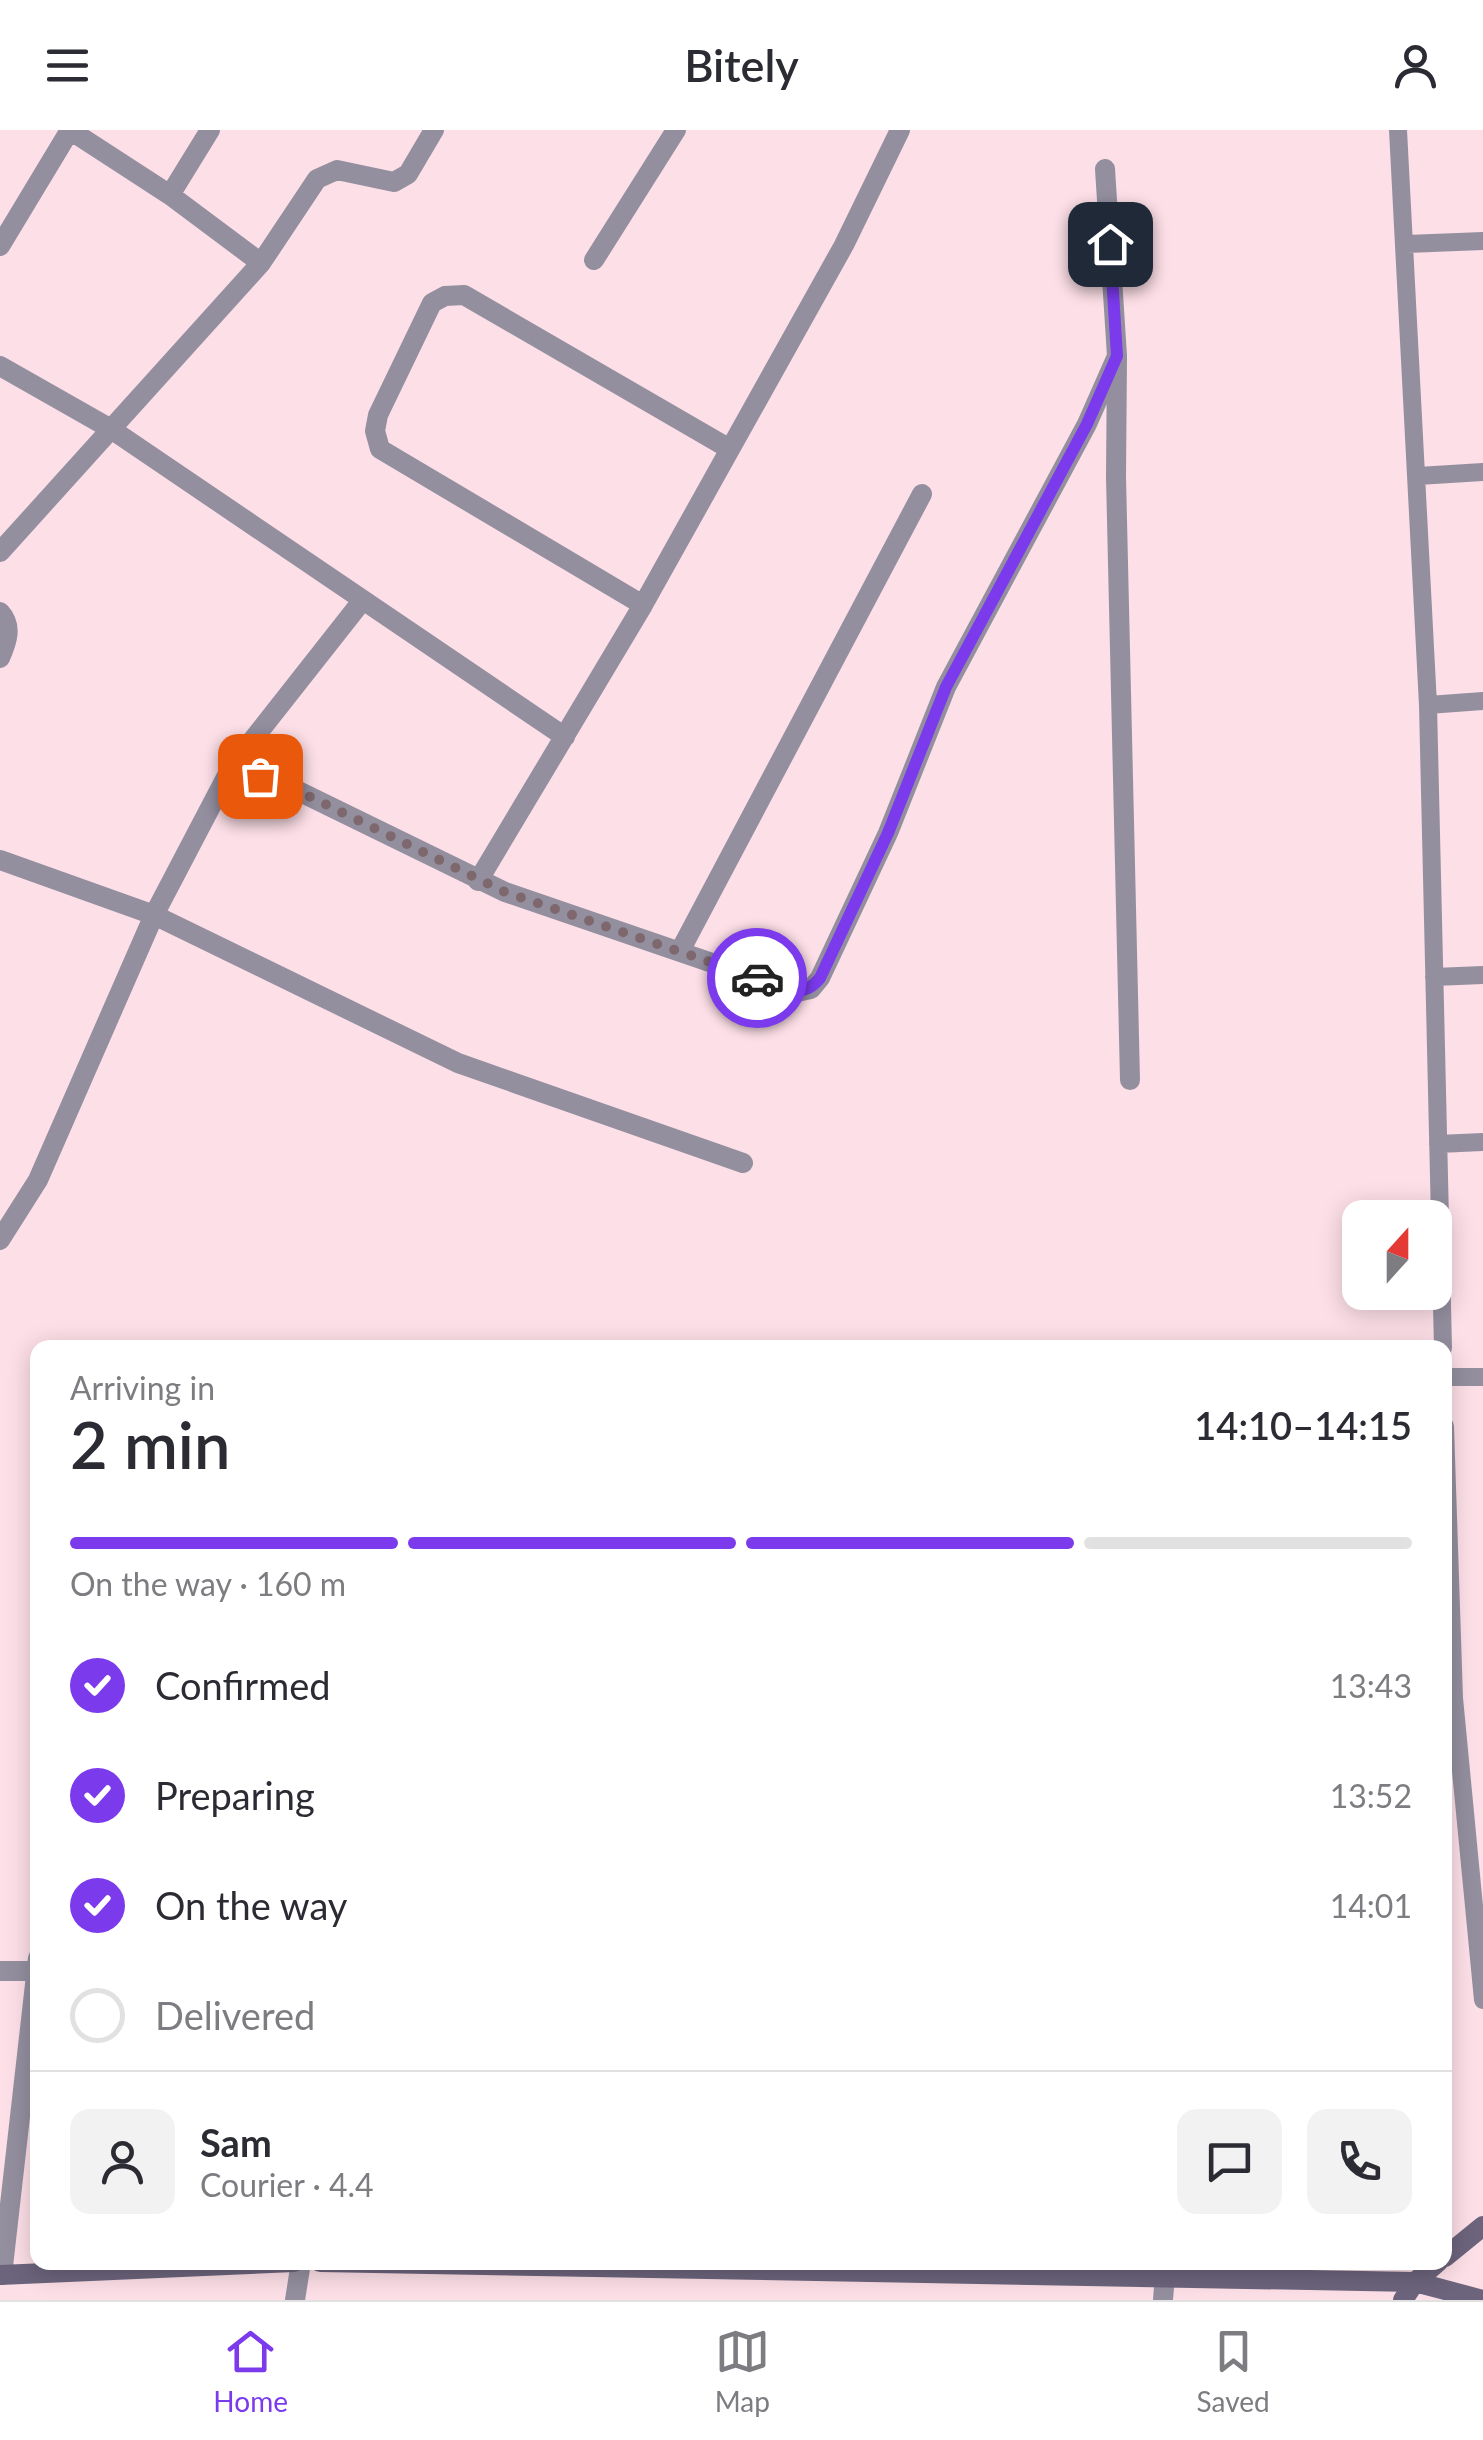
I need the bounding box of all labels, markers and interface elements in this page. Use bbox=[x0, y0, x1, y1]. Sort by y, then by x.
icon: menu bbox=[40, 38, 95, 93]
text: Bitely bbox=[684, 38, 799, 92]
icon: person bbox=[1388, 38, 1443, 93]
pin bbox=[1068, 202, 1153, 287]
icon: home bbox=[1083, 217, 1138, 272]
pin bbox=[218, 734, 303, 819]
icon: bag bbox=[233, 749, 288, 804]
courier bbox=[707, 928, 807, 1028]
icon: car bbox=[730, 951, 785, 1006]
north arrow bbox=[1342, 1200, 1452, 1310]
map controls bbox=[1342, 1200, 1452, 1310]
text: Arriving in bbox=[70, 1368, 215, 1407]
text: 14:10–14:15 bbox=[1194, 1402, 1412, 1448]
text: 2 min bbox=[70, 1405, 230, 1483]
text: On the way · 160 m bbox=[70, 1564, 346, 1603]
icon: check bbox=[70, 1658, 125, 1713]
text: Confirmed bbox=[155, 1662, 331, 1708]
text: 13:43 bbox=[1330, 1666, 1412, 1705]
icon: check bbox=[70, 1768, 125, 1823]
text: Preparing bbox=[155, 1772, 315, 1818]
text: 13:52 bbox=[1330, 1776, 1412, 1815]
icon: check bbox=[70, 1878, 125, 1933]
text: On the way bbox=[155, 1882, 347, 1928]
text: 14:01 bbox=[1330, 1886, 1412, 1925]
text: Delivered bbox=[155, 1992, 315, 2038]
button: person bbox=[70, 2109, 175, 2214]
button: chat bbox=[1177, 2109, 1282, 2214]
button: phone bbox=[1307, 2109, 1412, 2214]
text: Sam bbox=[200, 2119, 272, 2165]
text: Courier · 4.4 bbox=[200, 2165, 374, 2204]
tab: Home bbox=[213, 2324, 288, 2418]
tab: Map bbox=[715, 2324, 770, 2418]
tab: Saved bbox=[1197, 2324, 1270, 2418]

